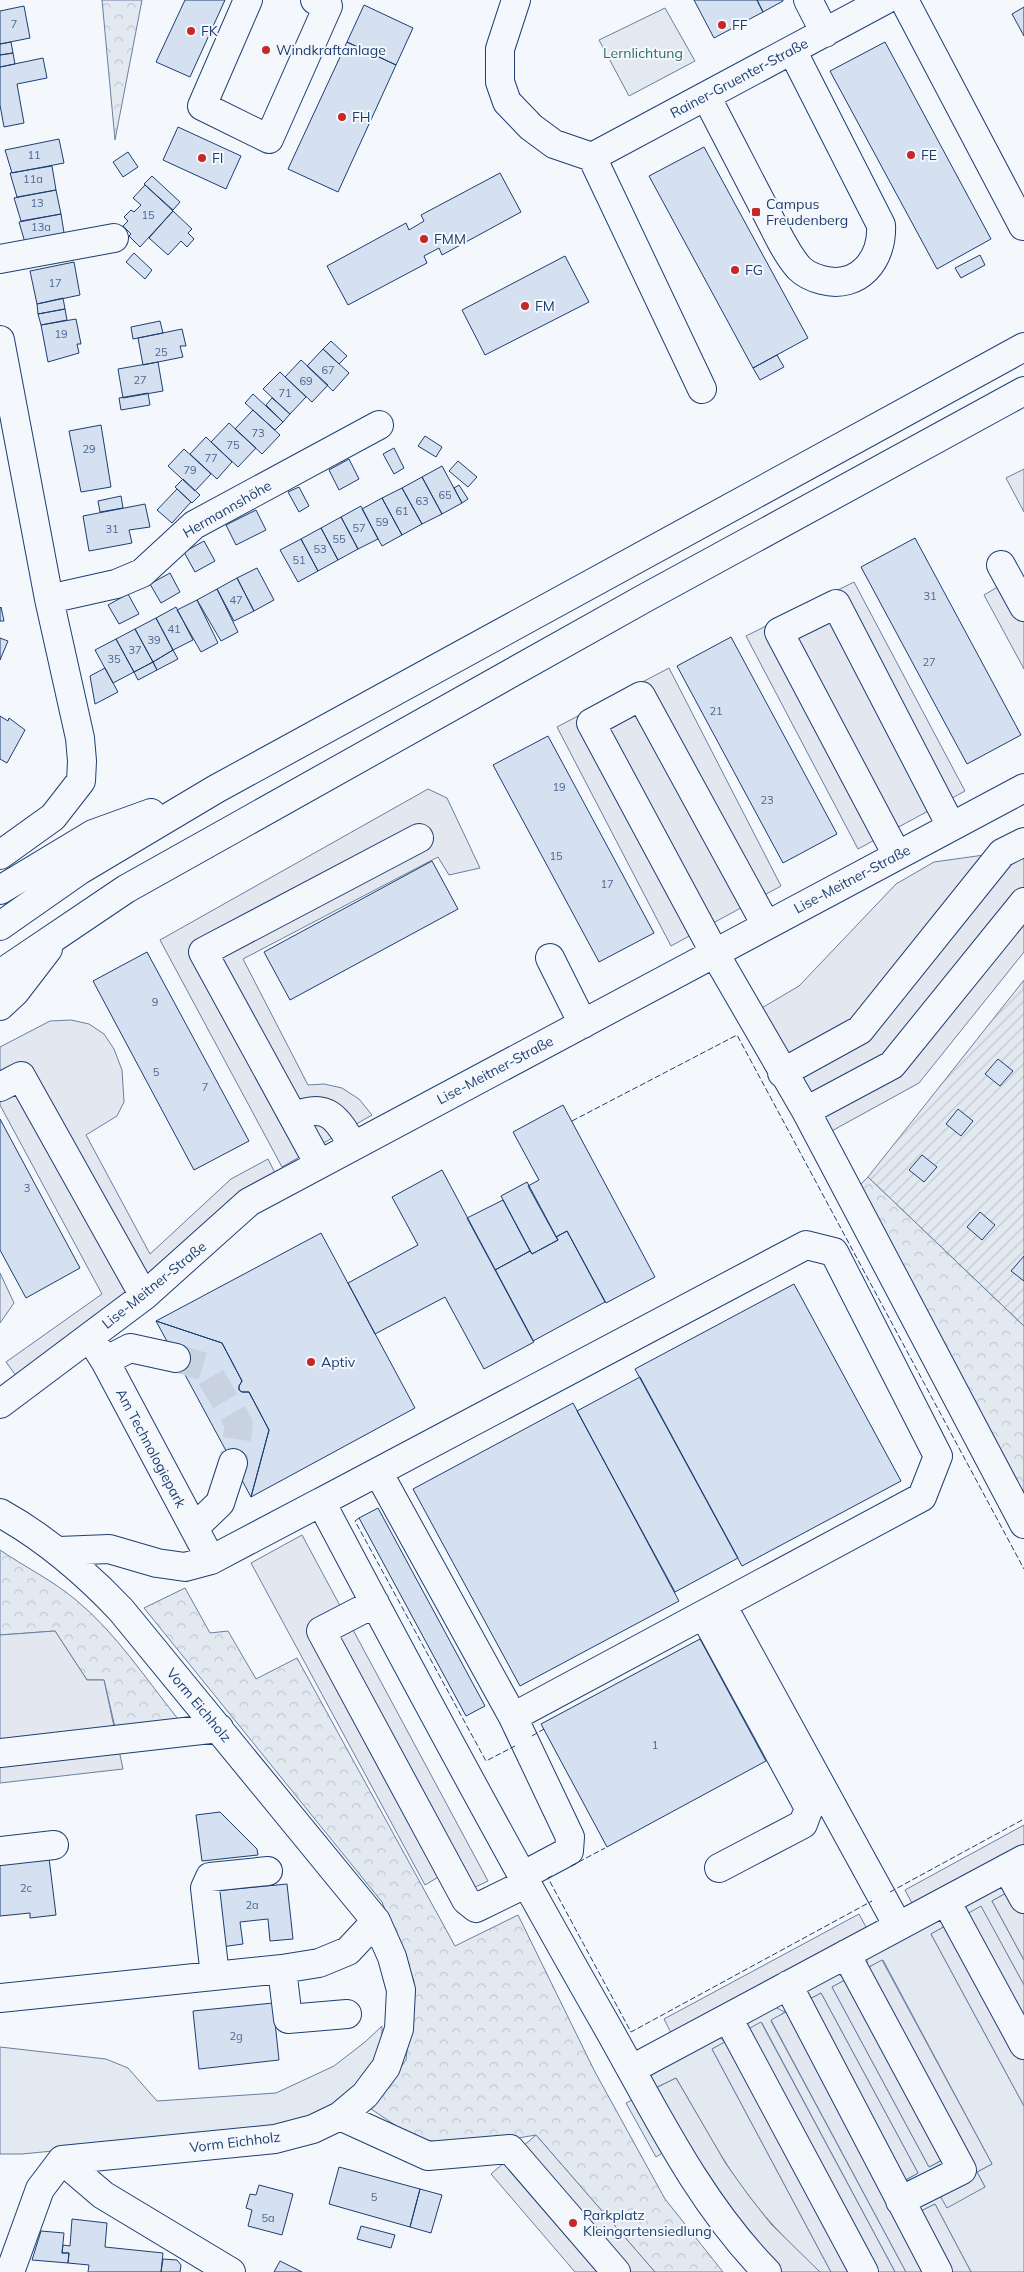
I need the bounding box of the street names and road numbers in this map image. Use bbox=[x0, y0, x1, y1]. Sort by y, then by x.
street label: Rainer-Gruenter-Straße bbox=[667, 34, 811, 122]
street label: Hermannshöhe bbox=[179, 476, 275, 542]
street label: Lise-Meitner-Straße bbox=[791, 841, 913, 917]
street label: Lise-Meitner-Straße bbox=[434, 1032, 556, 1108]
street label: Lise-Meitner-Straße bbox=[98, 1237, 210, 1333]
street label: Am Technologiepark bbox=[112, 1385, 190, 1511]
street label: Vorm Eichholz bbox=[163, 1664, 235, 1746]
street label: Vorm Eichholz bbox=[189, 2127, 281, 2157]

